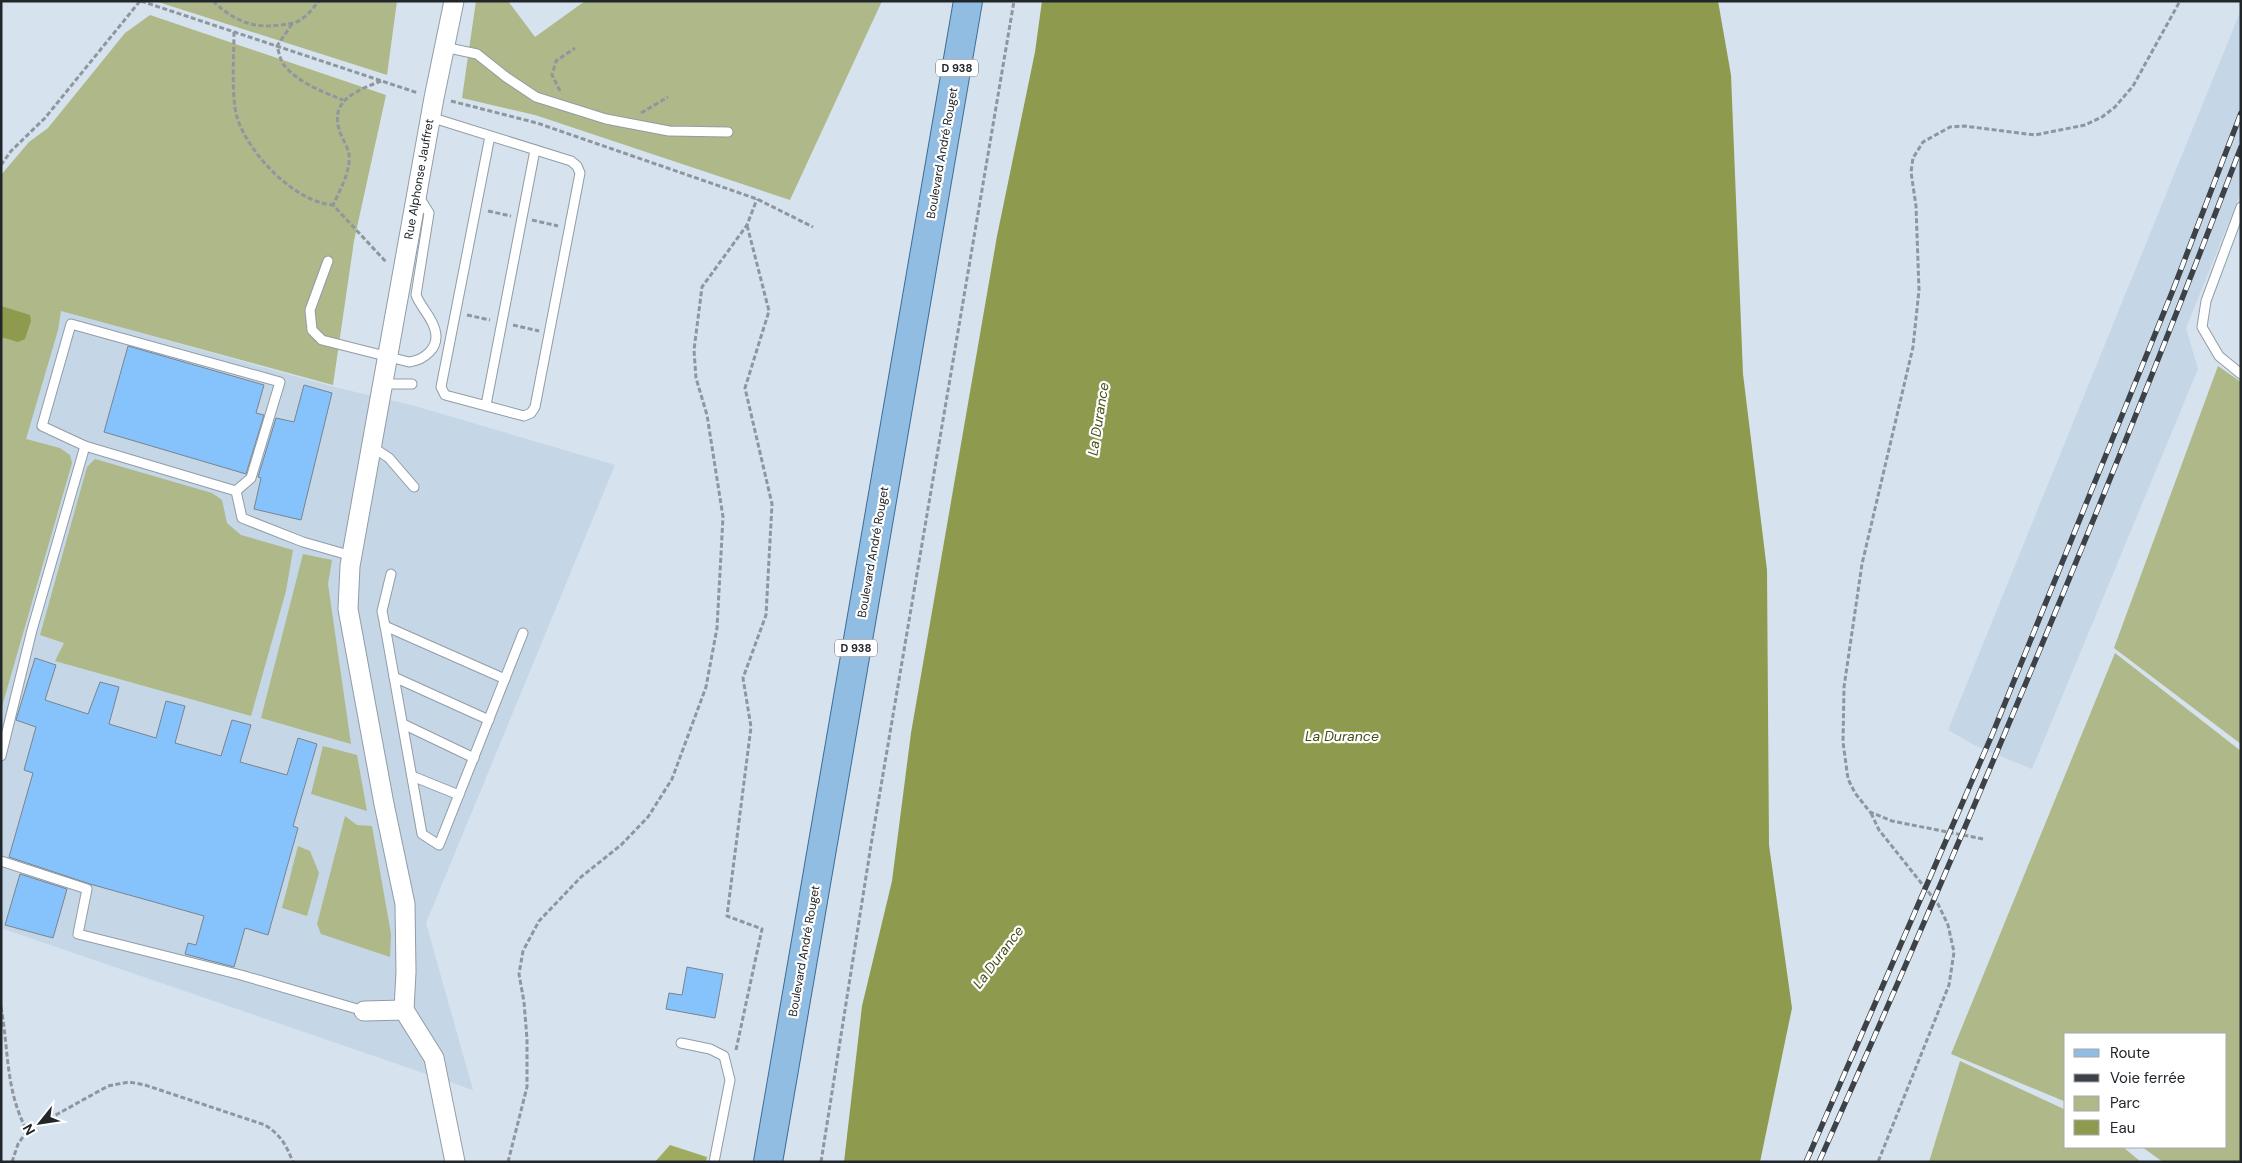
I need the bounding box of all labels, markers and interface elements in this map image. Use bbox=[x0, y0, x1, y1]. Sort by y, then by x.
road number: D 938 bbox=[936, 59, 978, 76]
street label: Boulevard André Rouget bbox=[923, 86, 961, 220]
street label: Rue Alphonse Jauffret bbox=[401, 117, 438, 241]
water label: La Durance bbox=[1083, 381, 1113, 457]
street label: Boulevard André Rouget bbox=[854, 485, 892, 619]
road number: D 938 bbox=[835, 640, 877, 656]
water label: La Durance bbox=[1305, 727, 1379, 745]
street label: Boulevard André Rouget bbox=[785, 884, 823, 1018]
water label: La Durance bbox=[969, 922, 1027, 992]
legend bbox=[2064, 1033, 2227, 1148]
text: Route bbox=[2110, 1043, 2150, 1063]
text: Voie ferrée bbox=[2110, 1068, 2185, 1088]
text: Parc bbox=[2110, 1093, 2140, 1113]
north arrow bbox=[15, 1098, 65, 1148]
text: Eau bbox=[2110, 1118, 2135, 1138]
text: N bbox=[18, 1121, 39, 1138]

